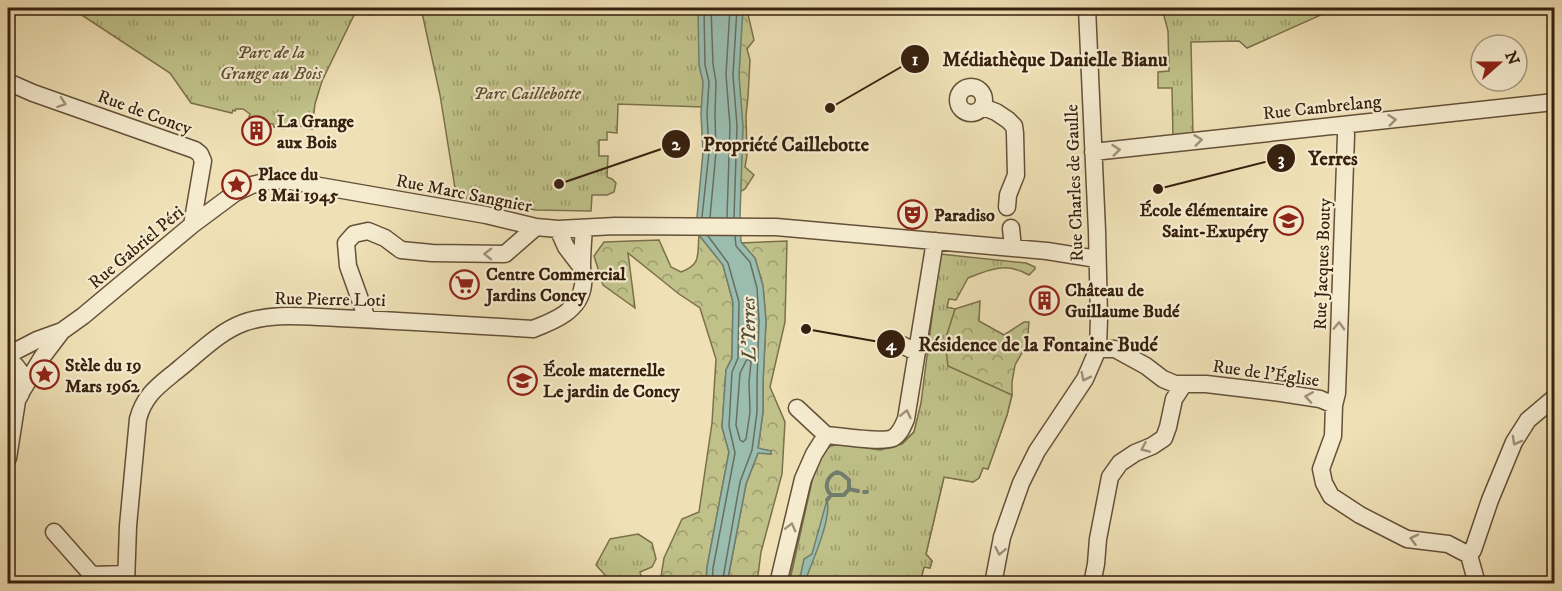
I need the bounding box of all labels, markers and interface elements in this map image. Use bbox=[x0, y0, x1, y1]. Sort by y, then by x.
north arrow bbox=[1469, 33, 1529, 93]
callout: Médiathèque Danielle Bianu bbox=[900, 40, 1180, 78]
park label: Parc de la Grange au Bois bbox=[220, 42, 323, 85]
text: Médiathèque Danielle Bianu bbox=[942, 48, 1168, 73]
text: N bbox=[1500, 48, 1524, 68]
text: 1 bbox=[912, 49, 919, 71]
park label: Parc Caillebotte bbox=[473, 83, 582, 105]
street label: Rue de Concy bbox=[95, 86, 195, 140]
street label: Rue Cambrelang bbox=[1262, 91, 1383, 125]
one-way arrow bbox=[56, 96, 67, 109]
street label: Rue Charles de Gaulle bbox=[1061, 104, 1089, 262]
place label: La Grange aux Bois bbox=[277, 111, 355, 154]
one-way arrow bbox=[1387, 114, 1396, 127]
building icon: La Grange aux Bois bbox=[240, 115, 272, 147]
callout: Propriété Caillebotte bbox=[661, 125, 881, 163]
text: Propriété Caillebotte bbox=[703, 133, 870, 158]
text: 2 bbox=[672, 134, 682, 156]
one-way arrow bbox=[1193, 135, 1202, 147]
callout: Yerres bbox=[1266, 139, 1370, 177]
one-way arrow bbox=[1112, 144, 1121, 156]
text: Yerres bbox=[1307, 147, 1358, 172]
text: 3 bbox=[1278, 149, 1285, 171]
place label: Place du 8 Mai 1945 bbox=[258, 164, 338, 207]
place icon: Place du 8 Mai 1945 bbox=[221, 168, 253, 200]
street label: Rue Marc Sangnier bbox=[394, 170, 534, 218]
street label: Rue Jacques Bouty bbox=[1310, 197, 1336, 331]
theatre icon: Paradiso bbox=[897, 199, 929, 231]
place label: École élémentaire Saint-Exupéry bbox=[1139, 199, 1269, 243]
street label: Rue Gabriel Péri bbox=[85, 202, 189, 294]
school or university icon: École élémentaire Saint-Exupéry bbox=[1273, 204, 1305, 236]
place label: Paradiso bbox=[934, 205, 995, 227]
one-way arrow bbox=[484, 248, 493, 260]
place label: Centre Commercial Jardins Concy bbox=[484, 264, 626, 307]
supermarket icon: Centre Commercial Jardins Concy bbox=[449, 268, 481, 300]
place label: Château de Guillaume Budé bbox=[1065, 280, 1180, 323]
building icon: Château de Guillaume Budé bbox=[1028, 284, 1060, 316]
street label: Rue Pierre Loti bbox=[274, 288, 386, 312]
water label: L'Yerres bbox=[736, 296, 763, 362]
one-way arrow bbox=[1333, 321, 1345, 330]
callout: Résidence de la Fontaine Budé bbox=[876, 325, 1170, 363]
text: Résidence de la Fontaine Budé bbox=[918, 333, 1159, 358]
text: 4 bbox=[885, 334, 897, 356]
place label: Stèle du 19 Mars 1962 bbox=[65, 355, 141, 398]
street label: Rue de l'Église bbox=[1211, 356, 1321, 392]
place icon: Stèle du 19 Mars 1962 bbox=[28, 359, 60, 391]
place label: École maternelle Le jardin de Concy bbox=[543, 359, 680, 403]
school or university icon: École maternelle Le jardin de Concy bbox=[506, 364, 538, 396]
one-way arrow bbox=[1081, 371, 1093, 382]
one-way arrow bbox=[1304, 392, 1313, 404]
one-way arrow bbox=[899, 409, 912, 419]
one-way arrow bbox=[1512, 434, 1523, 445]
one-way arrow bbox=[1140, 441, 1151, 453]
one-way arrow bbox=[784, 522, 797, 532]
one-way arrow bbox=[1409, 534, 1419, 547]
one-way arrow bbox=[994, 545, 1007, 555]

